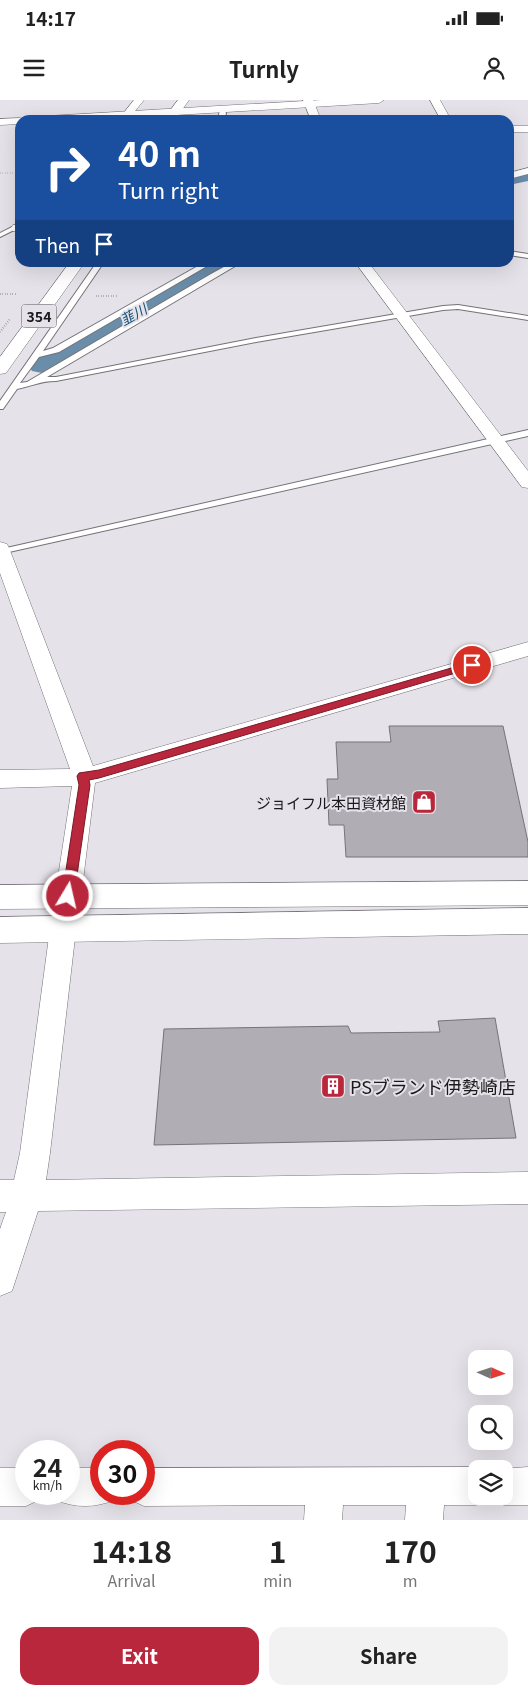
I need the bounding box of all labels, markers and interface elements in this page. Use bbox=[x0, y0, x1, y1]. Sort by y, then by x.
text: 14:17 bbox=[25, 4, 76, 31]
text: Turnly bbox=[229, 52, 299, 84]
icon: menu bbox=[20, 54, 48, 82]
icon: person bbox=[480, 54, 508, 82]
text: 40 m bbox=[118, 126, 201, 177]
icon: right bbox=[35, 135, 100, 200]
text: Turn right bbox=[118, 173, 219, 205]
icon: arrive bbox=[90, 230, 118, 258]
text: Then bbox=[35, 231, 80, 258]
water label: 韮川 bbox=[116, 297, 152, 330]
road number: 354 bbox=[22, 305, 56, 328]
pin bbox=[451, 644, 493, 686]
icon: arrive bbox=[458, 651, 486, 679]
shop icon: ジョイフル本田資材館 bbox=[411, 789, 437, 815]
place label: ジョイフル本田資材館 bbox=[256, 792, 406, 813]
position arrow bbox=[41, 869, 93, 921]
building icon: PSブランド伊勢崎店 bbox=[320, 1073, 346, 1099]
place label: PSブランド伊勢崎店 bbox=[350, 1073, 516, 1099]
north arrow bbox=[468, 1350, 512, 1395]
map controls bbox=[468, 1350, 513, 1505]
button: search bbox=[468, 1405, 513, 1450]
speed limit sign: 30 bbox=[90, 1440, 155, 1505]
text: 24 bbox=[33, 1448, 62, 1484]
button: layers bbox=[468, 1460, 513, 1505]
text: km/h bbox=[33, 1476, 62, 1493]
text: 14:18 bbox=[91, 1528, 172, 1572]
text: 1 bbox=[269, 1528, 287, 1572]
text: 170 bbox=[384, 1528, 437, 1572]
text: Arrival bbox=[108, 1568, 156, 1592]
text: min bbox=[263, 1568, 292, 1592]
text: m bbox=[403, 1568, 418, 1592]
button: Exit bbox=[20, 1627, 259, 1685]
button: Share bbox=[269, 1627, 508, 1685]

